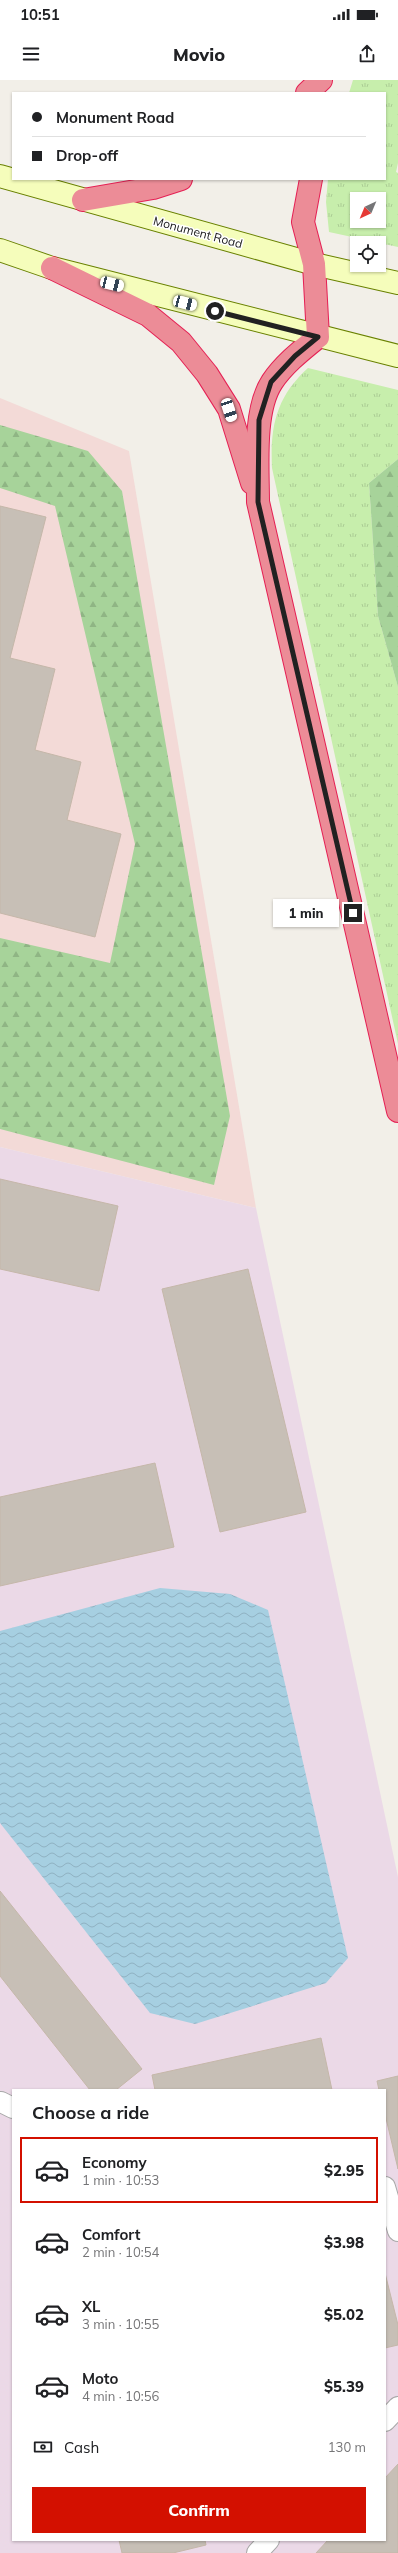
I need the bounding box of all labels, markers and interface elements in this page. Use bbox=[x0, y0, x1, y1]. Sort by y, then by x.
text: 10:51 bbox=[20, 5, 60, 24]
icon: menu bbox=[20, 43, 42, 65]
text: Movio bbox=[173, 43, 225, 66]
icon: share bbox=[356, 43, 378, 65]
text: Monument Road bbox=[56, 108, 174, 127]
text: Drop-off bbox=[56, 146, 118, 165]
north arrow bbox=[350, 192, 386, 228]
map controls bbox=[350, 192, 386, 272]
street label: Monument Road bbox=[152, 213, 244, 251]
button: locate bbox=[350, 236, 386, 272]
car bbox=[99, 275, 125, 293]
car bbox=[172, 294, 198, 312]
route start bbox=[206, 302, 224, 320]
car bbox=[220, 397, 238, 423]
callout: 1 min bbox=[273, 899, 339, 927]
route end bbox=[344, 904, 362, 922]
text: 1 min bbox=[289, 905, 323, 921]
text: Choose a ride bbox=[32, 2101, 149, 2124]
icon: car bbox=[34, 2152, 70, 2188]
text: Economy bbox=[82, 2153, 147, 2172]
text: $2.95 bbox=[324, 2161, 364, 2180]
text: 1 min · 10:53 bbox=[82, 2172, 159, 2188]
icon: car bbox=[34, 2224, 70, 2260]
text: Comfort bbox=[82, 2225, 140, 2244]
text: $3.98 bbox=[324, 2233, 364, 2252]
text: 2 min · 10:54 bbox=[82, 2244, 159, 2260]
icon: car bbox=[34, 2296, 70, 2332]
text: XL bbox=[82, 2297, 100, 2316]
text: $5.02 bbox=[324, 2305, 364, 2324]
text: 3 min · 10:55 bbox=[82, 2316, 159, 2332]
icon: car bbox=[34, 2368, 70, 2404]
text: Moto bbox=[82, 2369, 118, 2388]
text: $5.39 bbox=[324, 2377, 364, 2396]
text: 4 min · 10:56 bbox=[82, 2388, 159, 2404]
icon: cash bbox=[32, 2436, 54, 2458]
text: Cash bbox=[64, 2438, 99, 2457]
text: 130 m bbox=[328, 2439, 366, 2455]
button: Confirm bbox=[32, 2487, 366, 2533]

